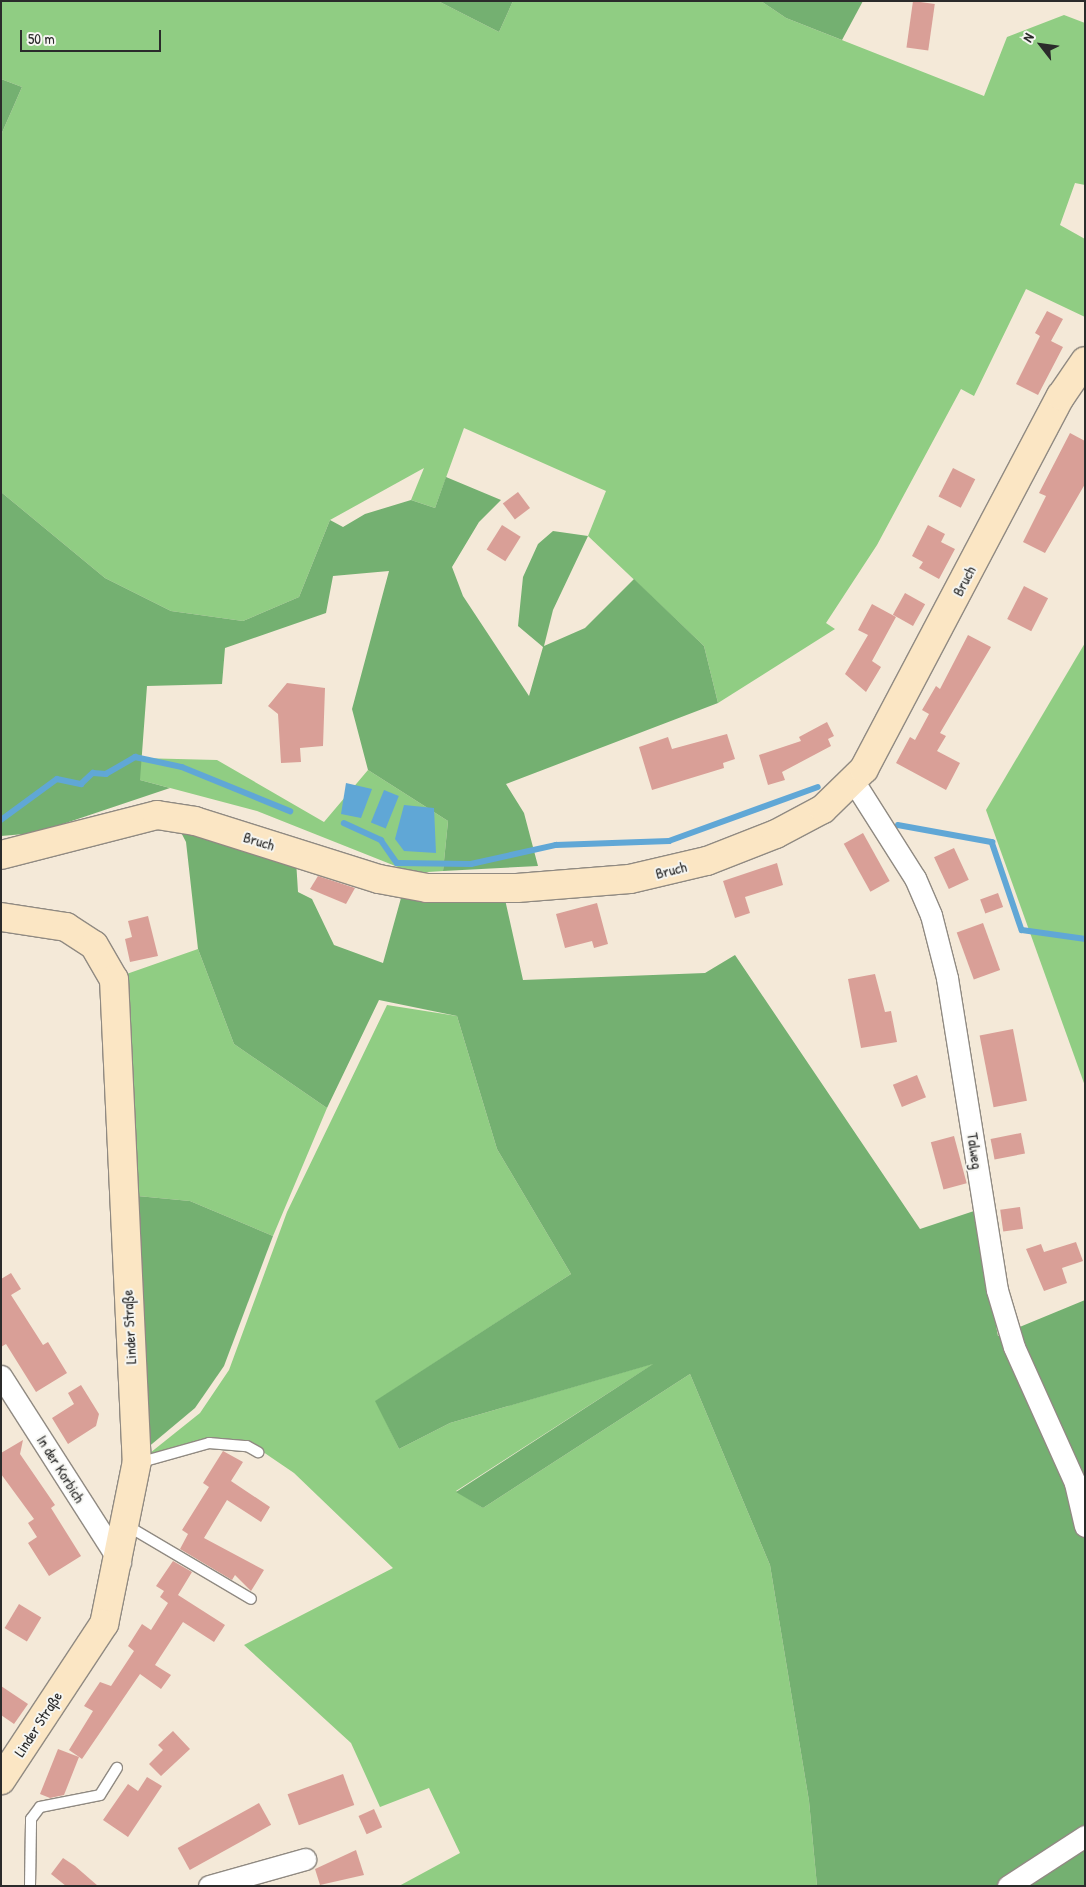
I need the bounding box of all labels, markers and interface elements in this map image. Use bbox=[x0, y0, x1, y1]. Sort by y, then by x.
scale bar bbox=[22, 20, 164, 52]
north arrow bbox=[1016, 20, 1066, 70]
text: 50 m bbox=[28, 28, 55, 49]
text: N bbox=[1017, 29, 1038, 45]
street label: Bruch bbox=[949, 563, 979, 599]
street label: Bruch bbox=[241, 828, 277, 854]
street label: Bruch bbox=[654, 857, 688, 883]
street label: Talweg bbox=[964, 1132, 986, 1170]
street label: Linder Straße bbox=[118, 1289, 140, 1365]
street label: In der Korbich bbox=[33, 1432, 89, 1506]
street label: Linder Straße bbox=[10, 1688, 66, 1760]

